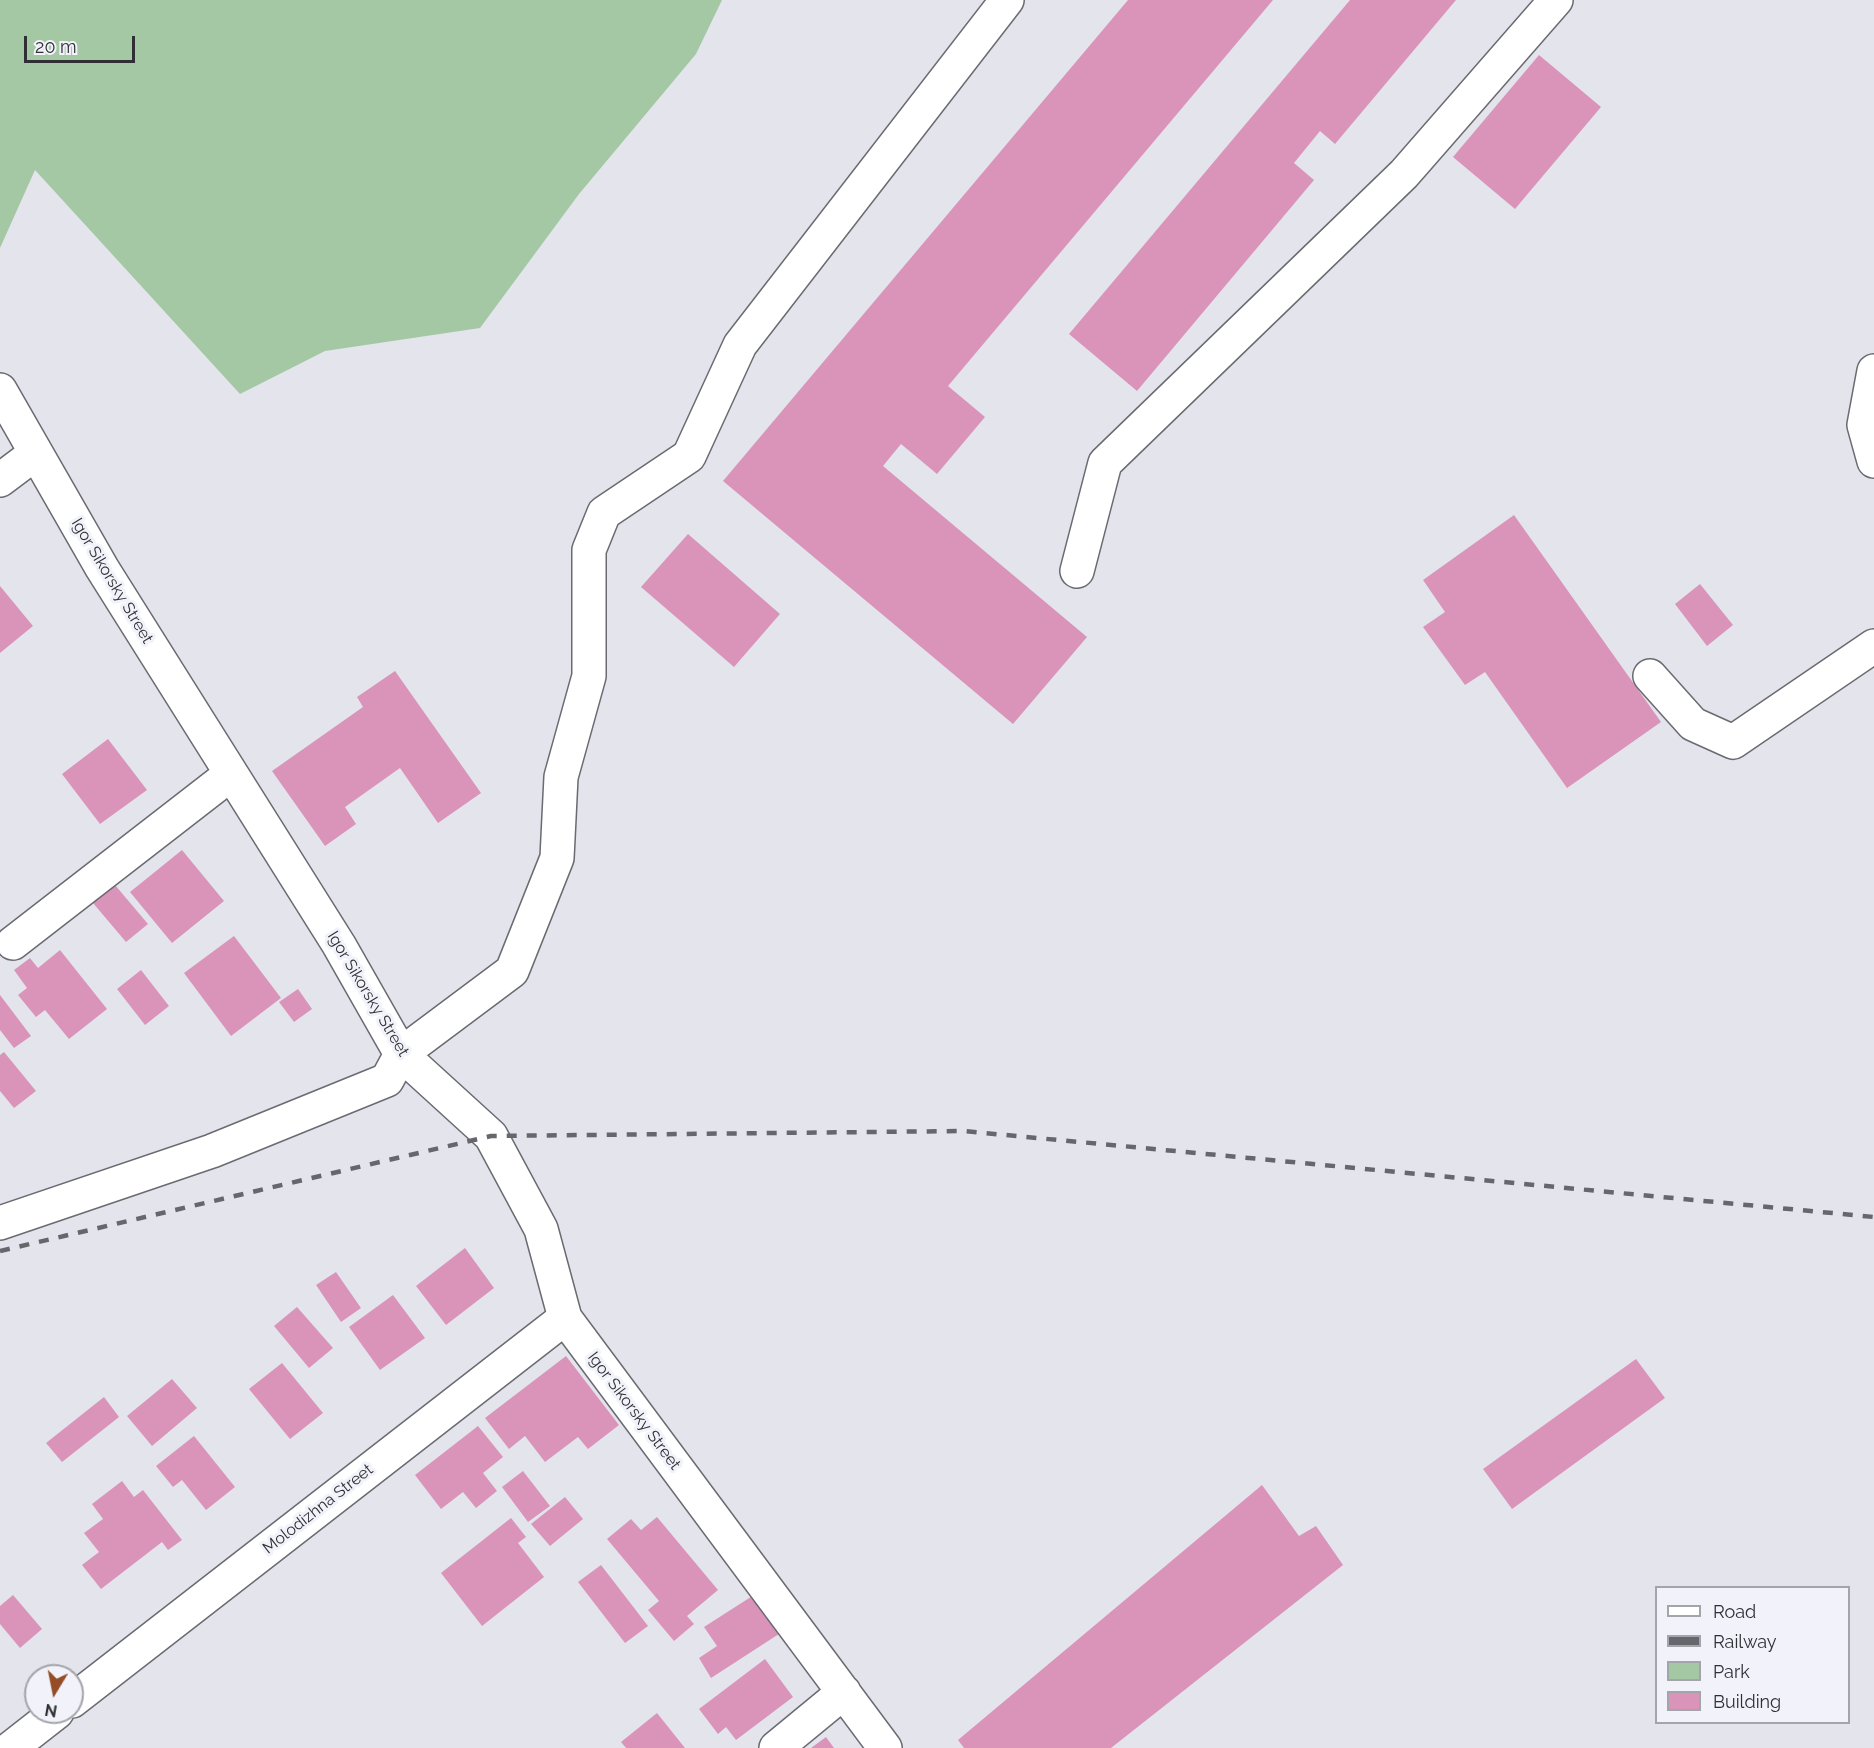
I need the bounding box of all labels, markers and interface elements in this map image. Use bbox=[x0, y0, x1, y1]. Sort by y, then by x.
scale bar bbox=[27, 24, 138, 62]
text: 20 m bbox=[35, 36, 77, 57]
street label: Igor Sikorsky Street bbox=[67, 515, 157, 647]
street label: Igor Sikorsky Street bbox=[323, 928, 413, 1060]
street label: Igor Sikorsky Street bbox=[583, 1348, 685, 1474]
street label: Molodizhna Street bbox=[259, 1460, 377, 1558]
legend bbox=[1655, 1586, 1850, 1724]
text: Road bbox=[1713, 1601, 1756, 1622]
text: Railway bbox=[1713, 1631, 1777, 1652]
text: Park bbox=[1713, 1661, 1750, 1682]
north arrow bbox=[24, 1664, 84, 1724]
text: Building bbox=[1713, 1691, 1781, 1712]
text: N bbox=[43, 1700, 59, 1721]

